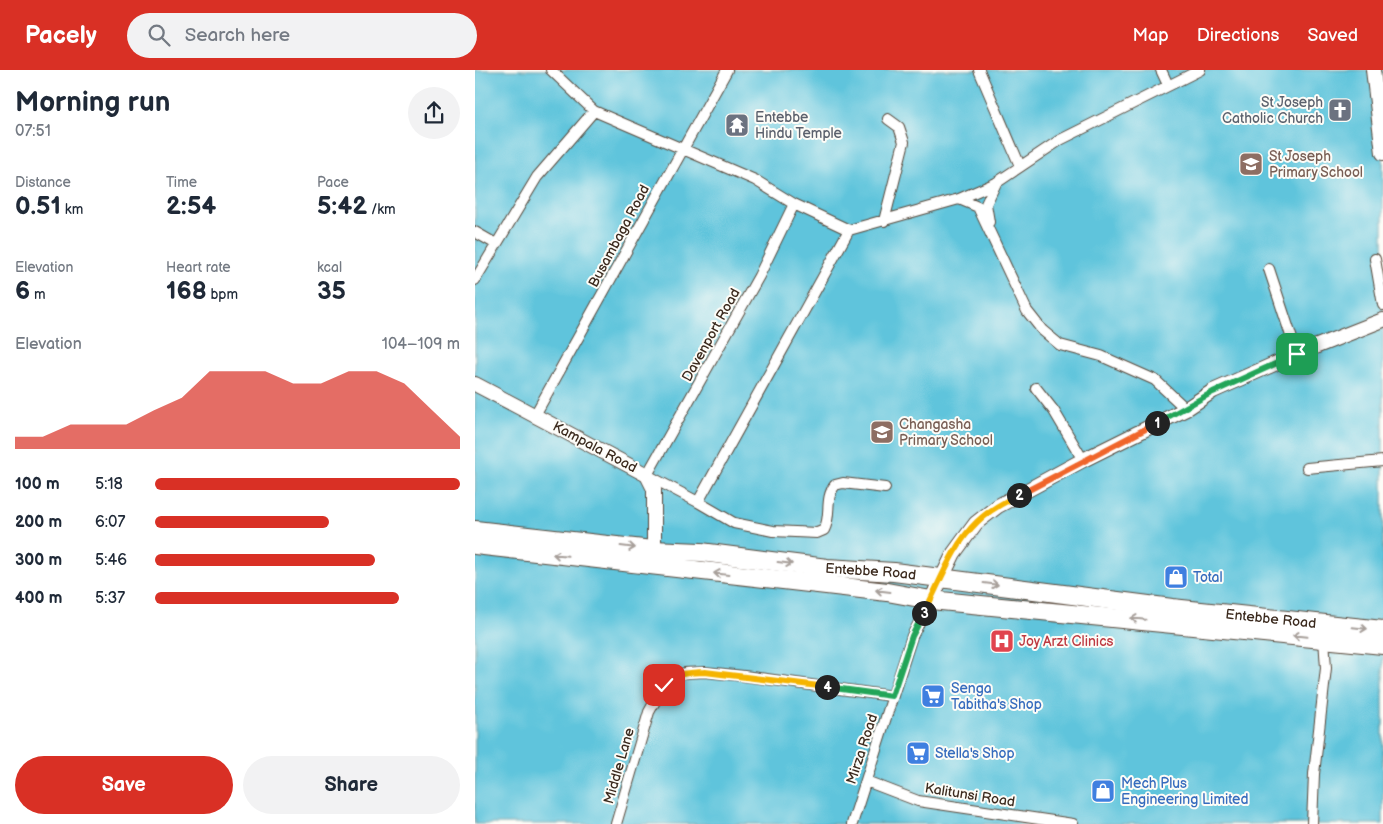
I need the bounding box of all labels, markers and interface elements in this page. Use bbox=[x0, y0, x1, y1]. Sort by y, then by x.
search box bbox=[127, 13, 477, 58]
text: Pacely bbox=[25, 21, 97, 50]
icon: search bbox=[145, 21, 173, 49]
text: Search here bbox=[185, 24, 290, 47]
text: Map bbox=[1133, 25, 1169, 46]
text: Directions bbox=[1197, 25, 1279, 46]
text: Saved bbox=[1307, 25, 1358, 46]
text: Morning run bbox=[15, 86, 170, 119]
button: share bbox=[408, 87, 460, 139]
place label: St Joseph Catholic Church bbox=[1222, 94, 1323, 127]
church icon: St Joseph Catholic Church bbox=[1327, 97, 1353, 123]
place label: Entebbe Hindu Temple bbox=[755, 109, 842, 142]
temple icon: Entebbe Hindu Temple bbox=[724, 112, 750, 138]
text: 07:51 bbox=[15, 122, 51, 141]
place label: St Joseph Primary School bbox=[1269, 148, 1363, 181]
school or university icon: St Joseph Primary School bbox=[1238, 151, 1264, 177]
text: Distance bbox=[15, 174, 71, 191]
text: Time bbox=[166, 174, 197, 191]
text: Pace bbox=[317, 174, 349, 191]
street label: Busambaga Road bbox=[585, 182, 653, 290]
text: 0.51 bbox=[15, 191, 61, 222]
text: 2:54 bbox=[166, 191, 216, 222]
text: 5:42 bbox=[317, 191, 367, 222]
text: km bbox=[61, 201, 83, 218]
text: /km bbox=[367, 201, 396, 218]
text: Elevation bbox=[15, 259, 73, 276]
text: Heart rate bbox=[166, 259, 231, 276]
text: kcal bbox=[317, 259, 342, 276]
text: 6 bbox=[15, 276, 30, 307]
text: 168 bbox=[166, 276, 207, 307]
text: 35 bbox=[317, 276, 346, 307]
street label: Davenport Road bbox=[678, 285, 744, 385]
text: m bbox=[30, 286, 46, 303]
text: bpm bbox=[207, 286, 238, 303]
pin bbox=[1276, 333, 1318, 375]
text: Elevation bbox=[15, 335, 82, 354]
text: 104–109 m bbox=[382, 335, 460, 354]
icon: arrive bbox=[1283, 340, 1311, 368]
pin: 1 bbox=[1145, 410, 1169, 436]
text: 1 bbox=[1155, 415, 1160, 432]
place label: Changasha Primary School bbox=[899, 416, 993, 449]
street label: Kampala Road bbox=[550, 418, 640, 476]
school or university icon: Changasha Primary School bbox=[869, 419, 895, 445]
text: 100 m bbox=[15, 475, 60, 494]
text: 5:18 bbox=[95, 475, 123, 494]
pin: 2 bbox=[1007, 482, 1031, 508]
text: 2 bbox=[1015, 487, 1024, 504]
text: 200 m bbox=[15, 513, 62, 532]
text: 6:07 bbox=[95, 513, 125, 532]
one-way arrow bbox=[619, 542, 635, 552]
one-way arrow bbox=[552, 550, 568, 560]
text: 300 m bbox=[15, 551, 62, 570]
text: 5:46 bbox=[95, 551, 127, 570]
one-way arrow bbox=[776, 558, 792, 568]
street label: Entebbe Road bbox=[825, 559, 917, 583]
shop icon: Total bbox=[1163, 564, 1189, 590]
one-way arrow bbox=[714, 568, 730, 578]
place label: Total bbox=[1193, 569, 1223, 586]
one-way arrow bbox=[982, 579, 998, 589]
one-way arrow bbox=[875, 586, 891, 596]
text: 400 m bbox=[15, 589, 62, 608]
text: 5:37 bbox=[95, 589, 125, 608]
pin: 3 bbox=[911, 600, 937, 626]
text: 3 bbox=[920, 605, 929, 622]
street label: Entebbe Road bbox=[1225, 605, 1317, 631]
one-way arrow bbox=[1130, 614, 1146, 624]
one-way arrow bbox=[1352, 623, 1368, 633]
hospital icon: Joy Arzt Clinics bbox=[989, 628, 1015, 654]
one-way arrow bbox=[1292, 631, 1308, 641]
place label: Joy Arzt Clinics bbox=[1019, 633, 1114, 650]
pin bbox=[643, 664, 685, 706]
icon: check bbox=[650, 671, 678, 699]
pin: 4 bbox=[815, 674, 839, 700]
text: 4 bbox=[823, 679, 832, 696]
place label: Senga Tabitha's Shop bbox=[951, 680, 1042, 713]
supermarket icon: Senga Tabitha's Shop bbox=[920, 683, 946, 709]
street label: Mirza Road bbox=[843, 712, 881, 786]
street label: Middle Lane bbox=[600, 726, 638, 806]
supermarket icon: Stella's Shop bbox=[905, 740, 931, 766]
place label: Stella's Shop bbox=[935, 745, 1015, 762]
button: Save bbox=[15, 756, 233, 814]
button: Share bbox=[243, 756, 460, 814]
place label: Mech Plus Engineering Limited bbox=[1121, 775, 1248, 808]
shop icon: Mech Plus Engineering Limited bbox=[1090, 778, 1116, 804]
street label: Kalitunsi Road bbox=[924, 779, 1016, 811]

